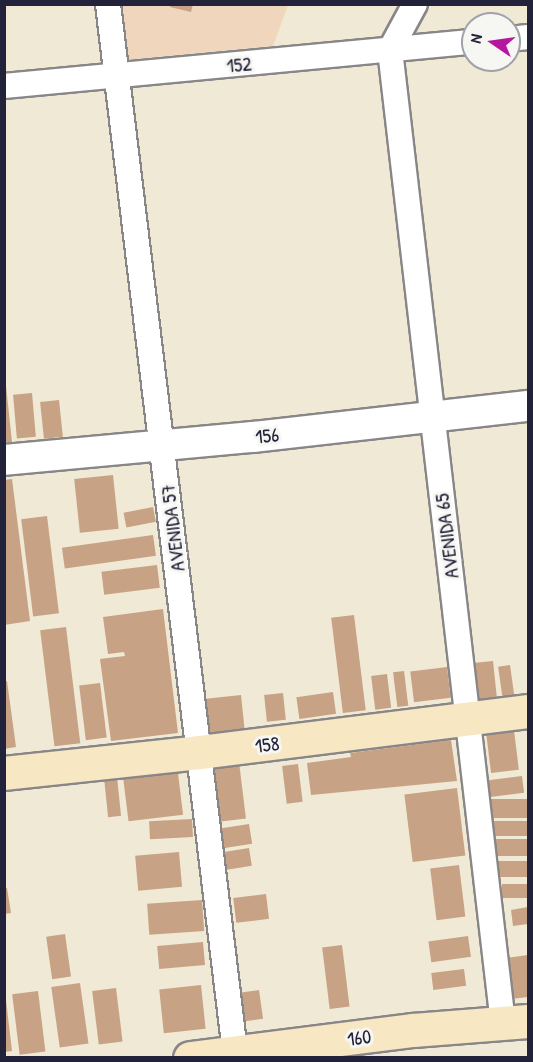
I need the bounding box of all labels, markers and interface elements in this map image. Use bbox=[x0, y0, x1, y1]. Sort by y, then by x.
north arrow bbox=[461, 12, 521, 72]
text: N bbox=[464, 32, 487, 45]
street label: 152 bbox=[225, 51, 253, 77]
street label: 156 bbox=[254, 422, 280, 448]
street label: AVENIDA 57 bbox=[155, 483, 189, 573]
street label: AVENIDA 65 bbox=[429, 492, 463, 580]
street label: 158 bbox=[253, 731, 281, 757]
street label: 160 bbox=[346, 1024, 372, 1050]

